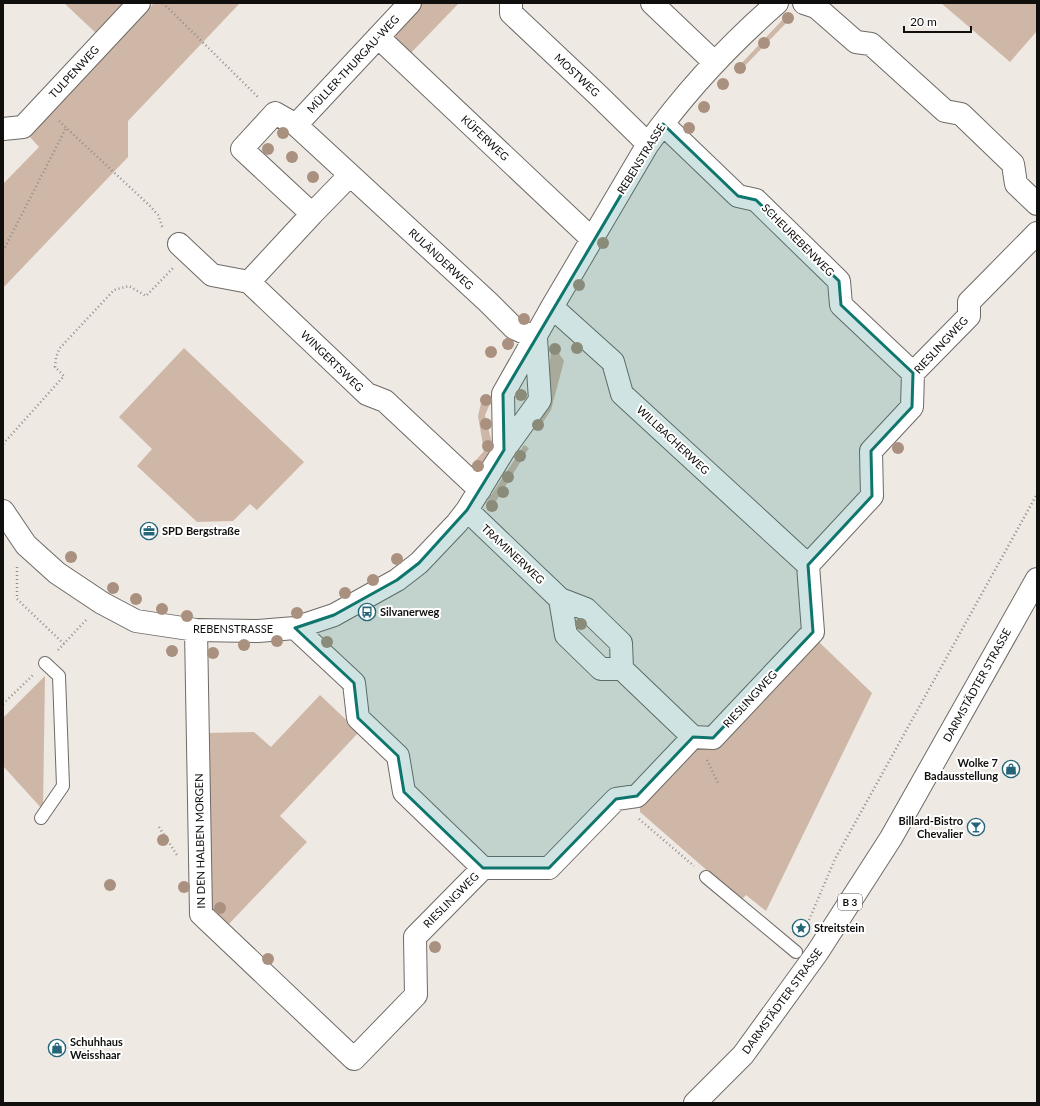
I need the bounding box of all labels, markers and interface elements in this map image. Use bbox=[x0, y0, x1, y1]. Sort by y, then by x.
scale bar bbox=[904, 8, 971, 34]
street label: MÜLLER-THURGAU-WEG bbox=[304, 12, 401, 115]
text: 20 m bbox=[910, 14, 937, 29]
street label: TULPENWEG bbox=[46, 43, 101, 101]
street label: MOSTWEG bbox=[552, 50, 603, 99]
street label: KÜFERWEG bbox=[459, 112, 512, 163]
street label: REBENSTRASSE bbox=[614, 121, 667, 196]
street label: SCHEUREBENWEG bbox=[760, 201, 837, 278]
street label: RULÄNDERWEG bbox=[406, 225, 476, 292]
street label: RIESLINGWEG bbox=[911, 314, 970, 376]
street label: WINGERTSWEG bbox=[298, 328, 366, 394]
street label: WILLBACHERWEG bbox=[634, 403, 712, 477]
office icon: SPD Bergstraße bbox=[139, 521, 159, 541]
street label: TRAMINERWEG bbox=[479, 521, 547, 586]
place label: SPD Bergstraße bbox=[162, 524, 240, 537]
bus stop icon: Silvanerweg bbox=[357, 602, 377, 622]
place label: Silvanerweg bbox=[380, 605, 440, 618]
street label: REBENSTRASSE bbox=[193, 622, 273, 635]
street label: DARMSTÄDTER STRASSE bbox=[940, 626, 1013, 744]
street label: RIESLINGWEG bbox=[720, 668, 779, 730]
place label: Wolke 7 Badausstellung bbox=[924, 756, 998, 782]
shop icon: Wolke 7 Badausstellung bbox=[1001, 759, 1021, 779]
street label: IN DEN HALBEN MORGEN bbox=[192, 773, 207, 909]
place label: Billard-Bistro Chevalier bbox=[899, 814, 964, 840]
bar icon: Billard-Bistro Chevalier bbox=[966, 817, 986, 837]
street label: RIESLINGWEG bbox=[420, 869, 481, 930]
road number: B 3 bbox=[838, 894, 862, 910]
place icon: Streitstein bbox=[791, 918, 811, 938]
place label: Streitstein bbox=[814, 921, 864, 934]
street label: DARMSTÄDTER STRASSE bbox=[739, 945, 824, 1056]
place label: Schuhhaus Weisshaar bbox=[70, 1035, 123, 1061]
shop icon: Schuhhaus Weisshaar bbox=[47, 1038, 67, 1058]

